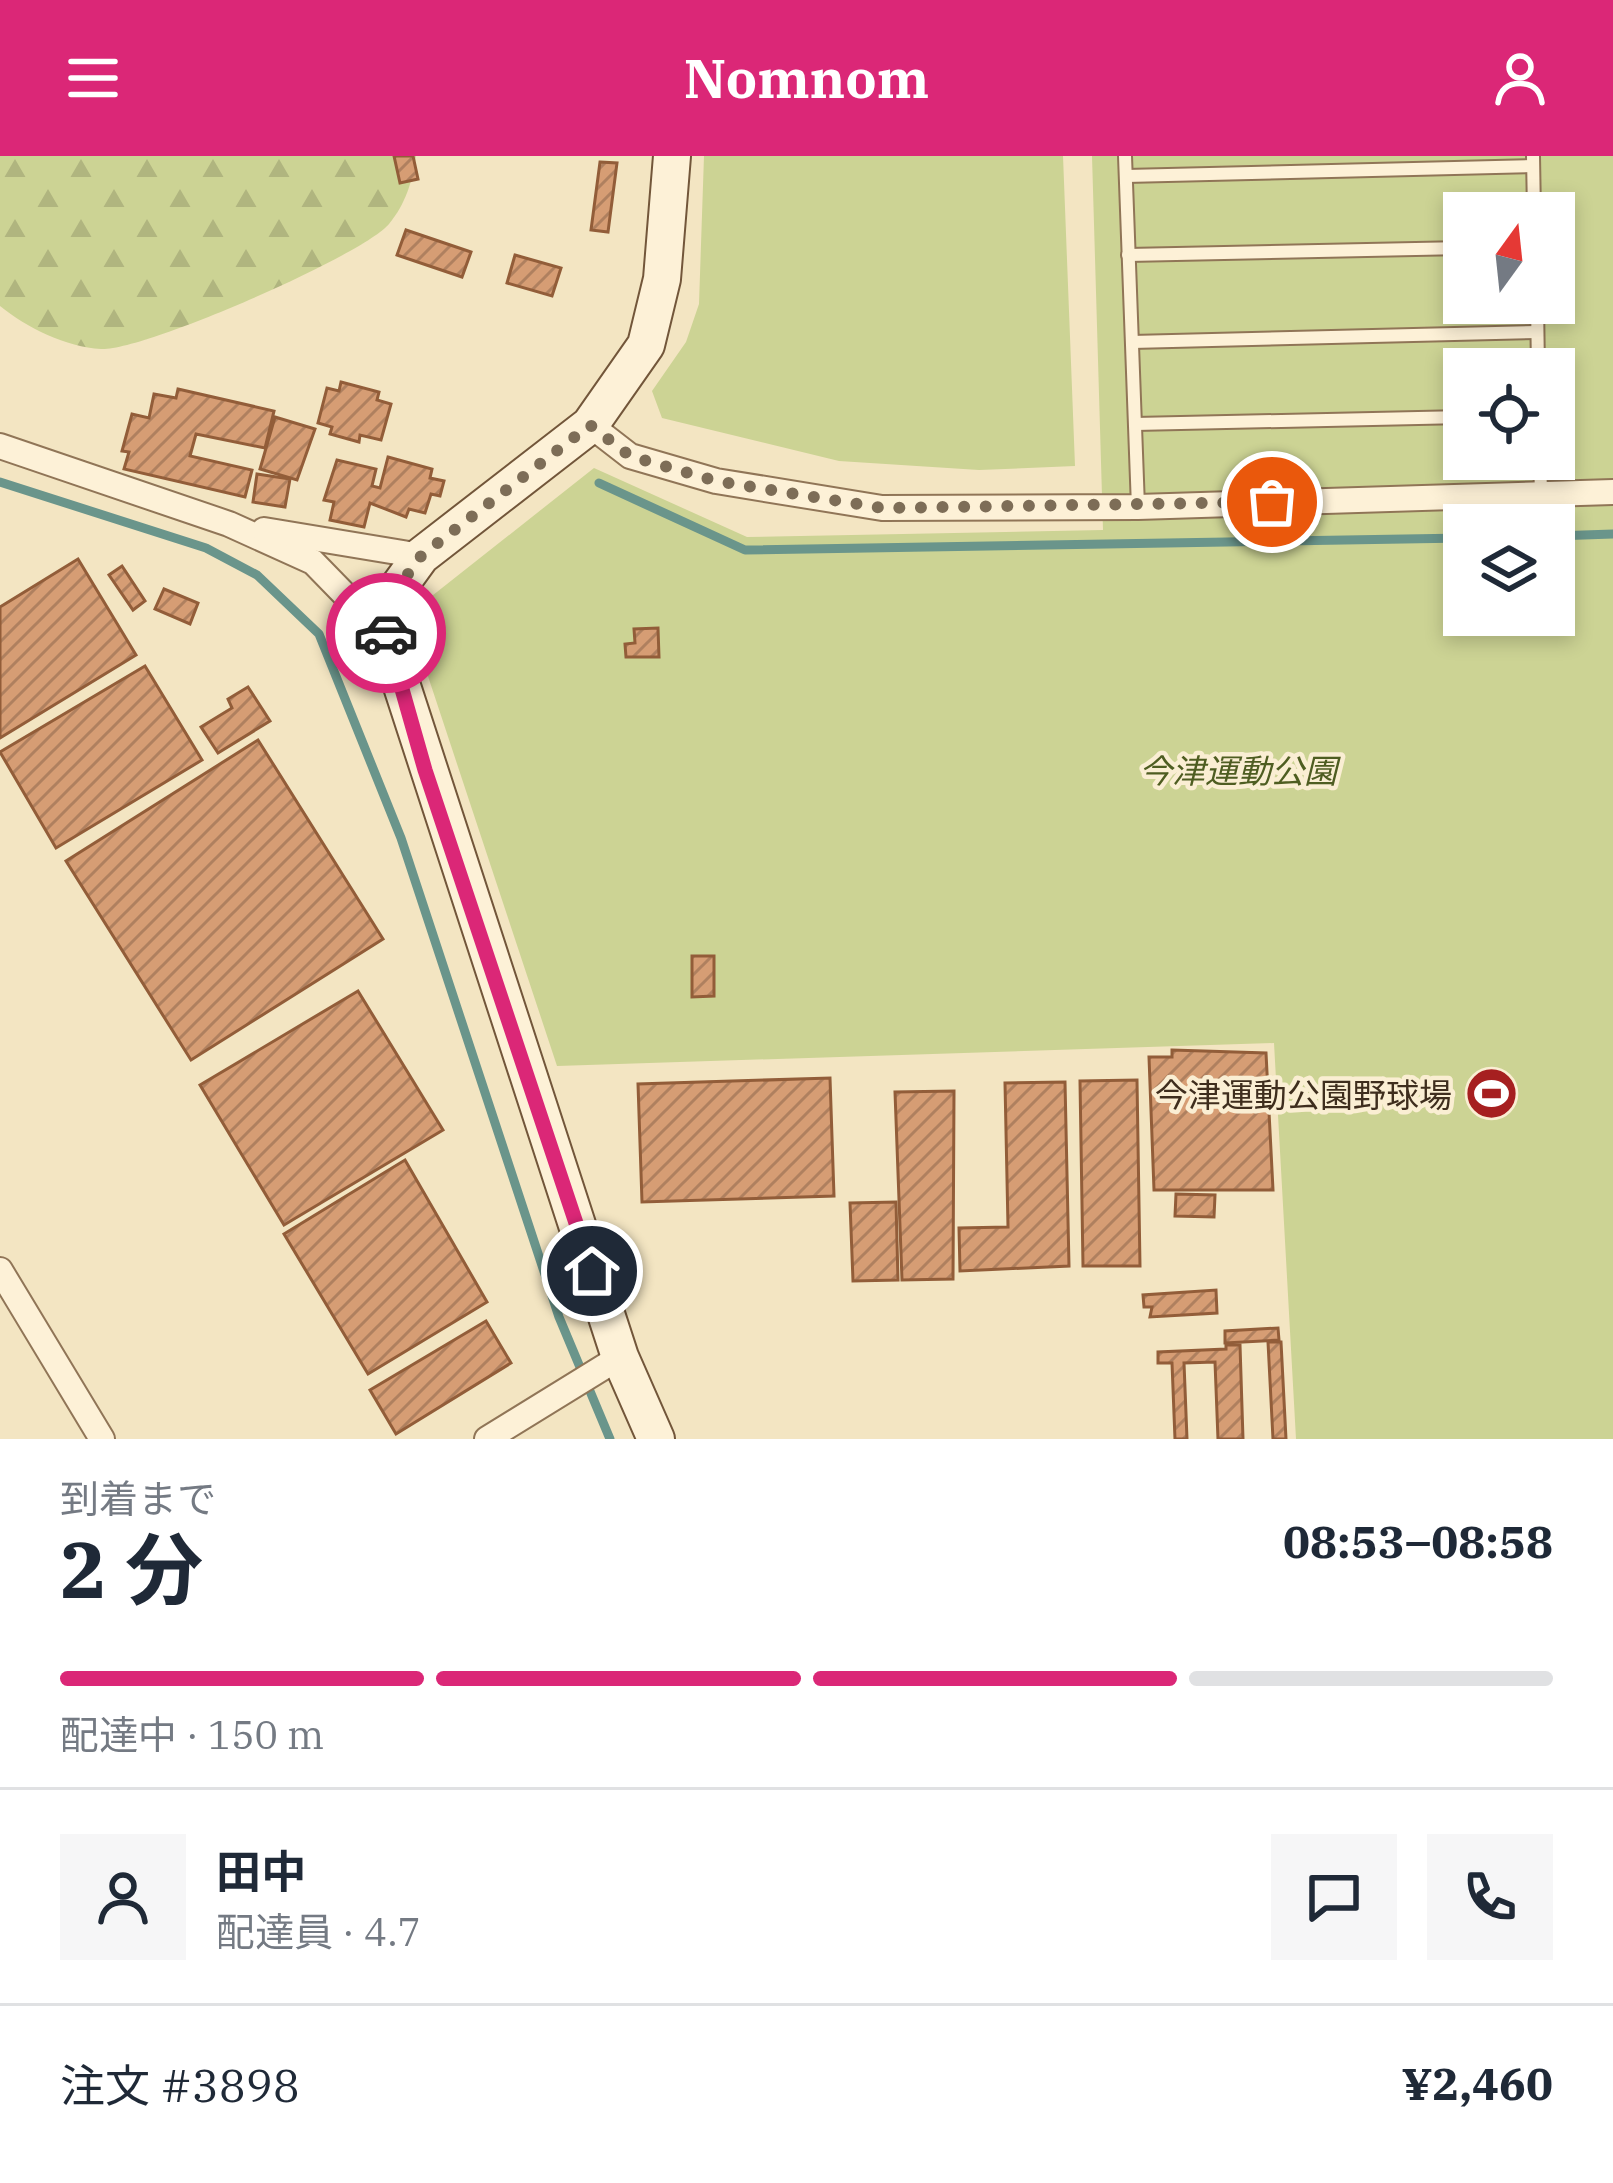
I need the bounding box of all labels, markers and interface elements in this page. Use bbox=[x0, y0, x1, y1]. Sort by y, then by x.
text: Nomnom bbox=[684, 43, 929, 113]
icon: menu bbox=[60, 45, 126, 111]
icon: person bbox=[1487, 45, 1553, 111]
north arrow bbox=[1443, 192, 1575, 324]
map controls bbox=[1443, 192, 1575, 636]
button: locate bbox=[1443, 348, 1575, 480]
pin bbox=[1221, 451, 1323, 553]
icon: bag bbox=[1239, 469, 1305, 535]
button: layers bbox=[1443, 504, 1575, 636]
courier bbox=[326, 573, 446, 693]
icon: car bbox=[353, 600, 419, 666]
park label: 今津運動公園 bbox=[1139, 749, 1341, 792]
sports icon: 今津運動公園野球場 bbox=[1463, 1066, 1519, 1122]
place label: 今津運動公園野球場 bbox=[1155, 1073, 1452, 1116]
pin bbox=[541, 1220, 643, 1322]
icon: home bbox=[559, 1238, 625, 1304]
text: 到着まで bbox=[60, 1473, 216, 1524]
text: 08:53–08:58 bbox=[1283, 1512, 1553, 1570]
text: 2 分 bbox=[60, 1518, 203, 1619]
text: 配達中 · 150 m bbox=[60, 1709, 324, 1760]
button: person bbox=[60, 1834, 186, 1960]
button: chat bbox=[1271, 1834, 1397, 1960]
button: phone bbox=[1427, 1834, 1553, 1960]
text: 田中 bbox=[216, 1842, 306, 1900]
text: 配達員 · 4.7 bbox=[216, 1906, 421, 1957]
text: ¥2,460 bbox=[1402, 2054, 1553, 2112]
text: 注文 #3898 bbox=[60, 2056, 300, 2114]

